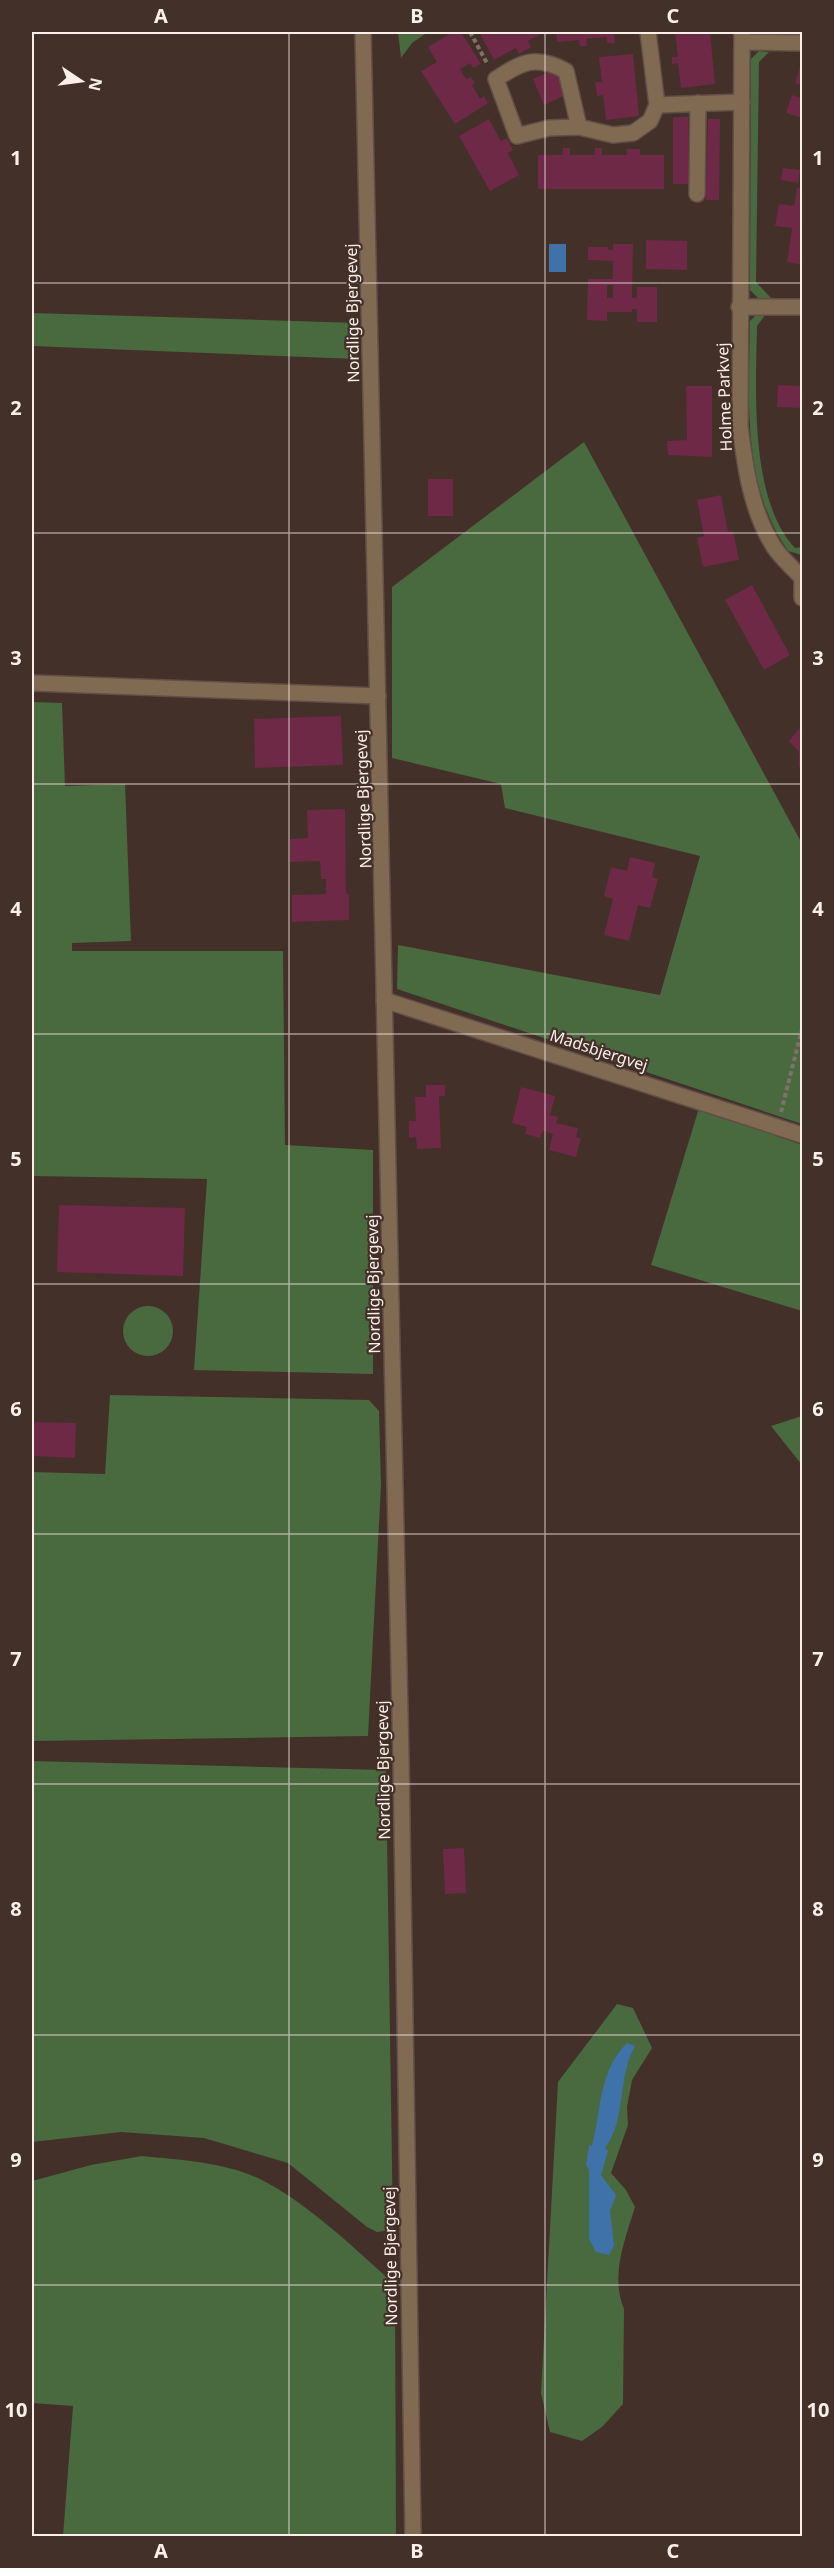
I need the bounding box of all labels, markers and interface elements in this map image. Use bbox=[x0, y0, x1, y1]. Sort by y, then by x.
text: A bbox=[154, 2, 168, 29]
text: B bbox=[410, 2, 424, 29]
text: C bbox=[667, 2, 680, 29]
north arrow bbox=[51, 51, 111, 111]
text: N bbox=[83, 76, 108, 93]
text: 1 bbox=[10, 144, 22, 171]
text: 1 bbox=[812, 144, 824, 171]
street label: Nordlige Bjergevej bbox=[340, 243, 364, 383]
street label: Holme Parkvej bbox=[711, 342, 737, 452]
text: 2 bbox=[10, 394, 22, 421]
text: 2 bbox=[812, 394, 824, 421]
text: 3 bbox=[10, 644, 22, 671]
text: 3 bbox=[812, 644, 824, 671]
street label: Nordlige Bjergevej bbox=[350, 729, 376, 869]
text: 4 bbox=[10, 895, 22, 922]
text: 4 bbox=[812, 895, 824, 922]
street label: Madsbjergvej bbox=[547, 1024, 651, 1076]
text: 5 bbox=[10, 1145, 22, 1172]
text: 5 bbox=[812, 1145, 824, 1172]
street label: Nordlige Bjergevej bbox=[361, 1214, 385, 1354]
text: 6 bbox=[10, 1395, 22, 1422]
text: 6 bbox=[812, 1395, 824, 1422]
text: 7 bbox=[10, 1645, 22, 1672]
text: 7 bbox=[812, 1645, 824, 1672]
street label: Nordlige Bjergevej bbox=[371, 1700, 395, 1840]
text: 8 bbox=[10, 1895, 22, 1922]
text: 8 bbox=[812, 1895, 824, 1922]
text: 9 bbox=[10, 2146, 22, 2173]
text: 9 bbox=[812, 2146, 824, 2173]
street label: Nordlige Bjergevej bbox=[378, 2186, 402, 2326]
text: 10 bbox=[5, 2396, 27, 2423]
text: 10 bbox=[807, 2396, 829, 2423]
text: A bbox=[154, 2537, 168, 2564]
text: B bbox=[410, 2537, 424, 2564]
text: C bbox=[667, 2537, 680, 2564]

